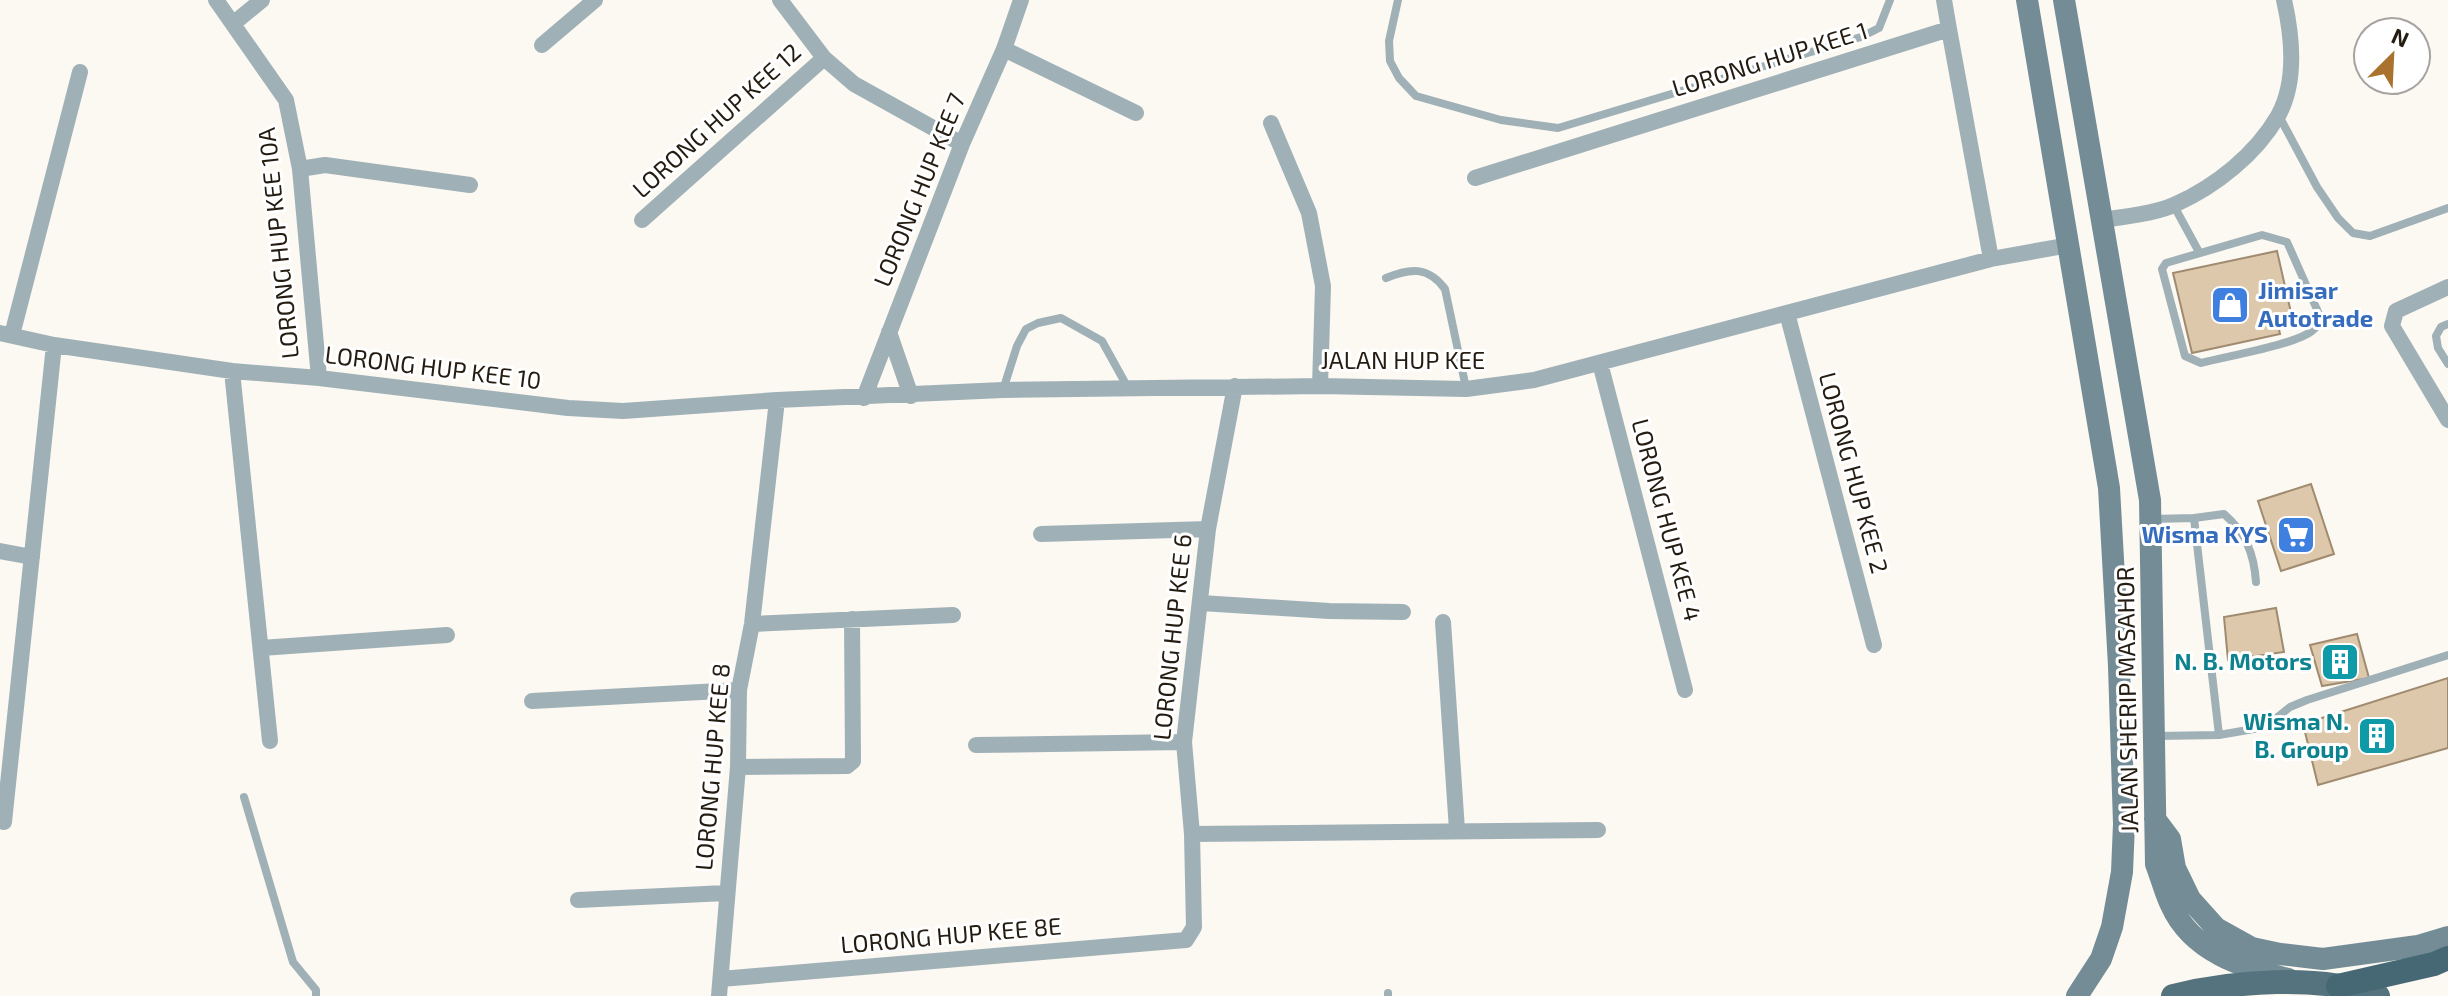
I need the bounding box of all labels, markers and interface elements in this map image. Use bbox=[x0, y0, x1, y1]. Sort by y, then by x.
street label: LORONG HUP KEE 1 bbox=[1668, 15, 1871, 102]
north arrow bbox=[2352, 16, 2432, 96]
text: N bbox=[2388, 22, 2413, 52]
street label: LORONG HUP KEE 12 bbox=[626, 37, 806, 203]
street label: LORONG HUP KEE 7 bbox=[867, 89, 971, 290]
street label: LORONG HUP KEE 10A bbox=[251, 126, 304, 360]
place label: Jimisar Autotrade bbox=[2258, 275, 2373, 332]
shop icon: Jimisar Autotrade bbox=[2209, 284, 2251, 326]
street label: LORONG HUP KEE 10 bbox=[323, 339, 543, 394]
street label: JALAN HUP KEE bbox=[1321, 345, 1485, 374]
street label: LORONG HUP KEE 2 bbox=[1814, 369, 1895, 576]
street label: LORONG HUP KEE 4 bbox=[1626, 415, 1708, 624]
supermarket icon: Wisma KYS bbox=[2275, 514, 2317, 556]
place label: Wisma KYS bbox=[2141, 519, 2268, 548]
street label: LORONG HUP KEE 6 bbox=[1146, 532, 1197, 741]
street label: JALAN SHERIP MASAHOR bbox=[2110, 566, 2143, 834]
building icon: N. B. Motors bbox=[2319, 641, 2361, 683]
place label: N. B. Motors bbox=[2174, 646, 2312, 675]
street label: LORONG HUP KEE 8 bbox=[688, 662, 735, 872]
place label: Wisma N. B. Group bbox=[2243, 706, 2349, 763]
building icon: Wisma N. B. Group bbox=[2356, 715, 2398, 757]
street label: LORONG HUP KEE 8E bbox=[839, 910, 1062, 959]

